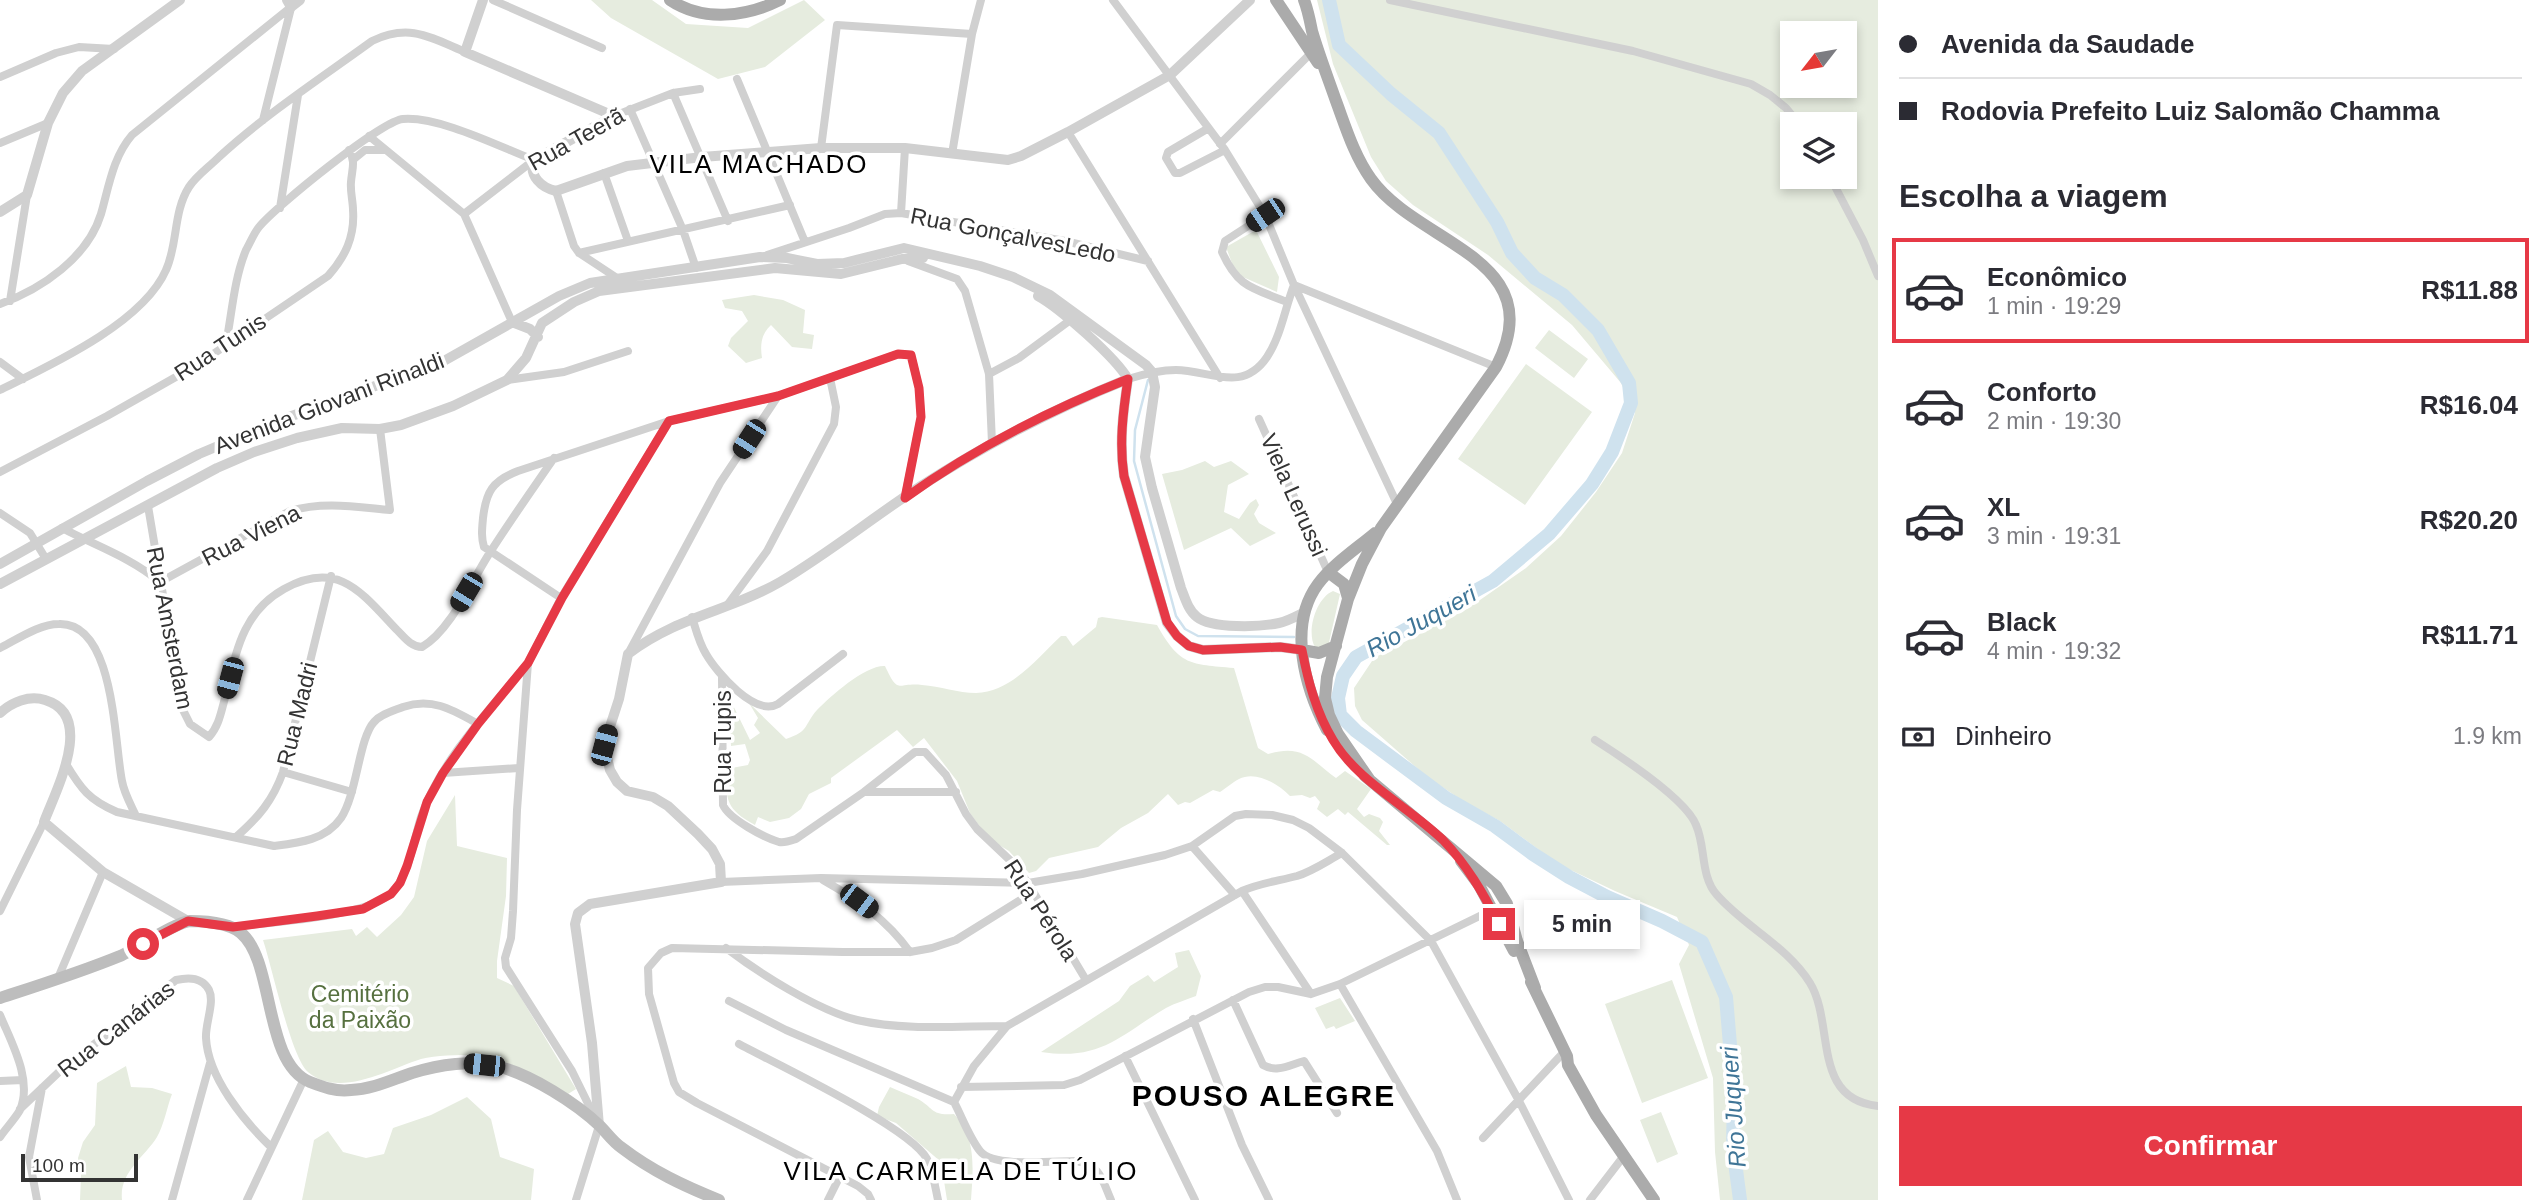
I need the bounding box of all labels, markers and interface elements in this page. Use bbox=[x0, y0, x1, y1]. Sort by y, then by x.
north arrow bbox=[1780, 21, 1857, 98]
map controls bbox=[1780, 21, 1857, 189]
text: Avenida da Saudade bbox=[1941, 29, 2194, 59]
text: Rodovia Prefeito Luiz Salomão Chamma bbox=[1941, 96, 2439, 126]
street label: Rua Teerã bbox=[523, 102, 629, 176]
button: layers bbox=[1780, 112, 1857, 189]
district label: VILA MACHADO bbox=[649, 149, 869, 179]
text: Escolha a viagem bbox=[1899, 178, 2168, 214]
car bbox=[1242, 195, 1289, 235]
street label: Rua GonçalvesLedo bbox=[908, 202, 1118, 268]
icon: car bbox=[1903, 259, 1966, 322]
text: Econômico bbox=[1987, 262, 2127, 292]
text: R$11.88 bbox=[2421, 275, 2518, 305]
text: 1 min · 19:29 bbox=[1987, 293, 2121, 319]
street label: Rua Tunis bbox=[169, 308, 271, 386]
street label: Avenida Giovani Rinaldi bbox=[211, 347, 447, 459]
icon: car bbox=[1903, 374, 1966, 437]
text: Conforto bbox=[1987, 377, 2097, 407]
text: R$16.04 bbox=[2420, 390, 2518, 420]
text: 2 min · 19:30 bbox=[1987, 408, 2121, 434]
car bbox=[729, 416, 770, 462]
street label: Viela Lerussi bbox=[1255, 430, 1333, 560]
icon: car bbox=[1903, 489, 1966, 552]
text: XL bbox=[1987, 492, 2020, 522]
street label: Rua Viena bbox=[197, 499, 305, 571]
text: R$20.20 bbox=[2420, 505, 2518, 535]
text: 3 min · 19:31 bbox=[1987, 523, 2121, 549]
street label: Rua Amsterdam bbox=[142, 545, 198, 711]
car bbox=[447, 569, 486, 615]
water label: Rio Juqueri bbox=[1361, 579, 1481, 662]
icon: car bbox=[1903, 604, 1966, 667]
text: Black bbox=[1987, 607, 2056, 637]
text: R$11.71 bbox=[2421, 620, 2518, 650]
text: 4 min · 19:32 bbox=[1987, 638, 2121, 664]
car bbox=[215, 655, 246, 701]
street label: Rua Madri bbox=[272, 659, 322, 769]
street label: Rua Tupis bbox=[710, 690, 736, 794]
icon: cash bbox=[1899, 718, 1937, 756]
text: Dinheiro bbox=[1955, 721, 2052, 751]
car bbox=[589, 722, 620, 768]
text: 1.9 km bbox=[2453, 723, 2522, 749]
street label: Rua Pérola bbox=[999, 855, 1083, 966]
car bbox=[836, 880, 883, 922]
callout: 5 min bbox=[1524, 900, 1639, 948]
route end bbox=[1483, 908, 1515, 940]
text: 5 min bbox=[1552, 911, 1612, 937]
route start bbox=[127, 928, 159, 960]
street label: Rua Canárias bbox=[53, 975, 179, 1083]
park label: Cemitério da Paixão bbox=[309, 981, 411, 1033]
water label: Rio Juqueri bbox=[1715, 1045, 1751, 1168]
car bbox=[463, 1052, 506, 1078]
district label: POUSO ALEGRE bbox=[1132, 1079, 1396, 1112]
button: Confirmar bbox=[1899, 1106, 2522, 1186]
scale bar bbox=[21, 1151, 138, 1183]
text: 100 m bbox=[32, 1155, 85, 1176]
district label: VILA CARMELA DE TÚLIO bbox=[783, 1156, 1139, 1186]

